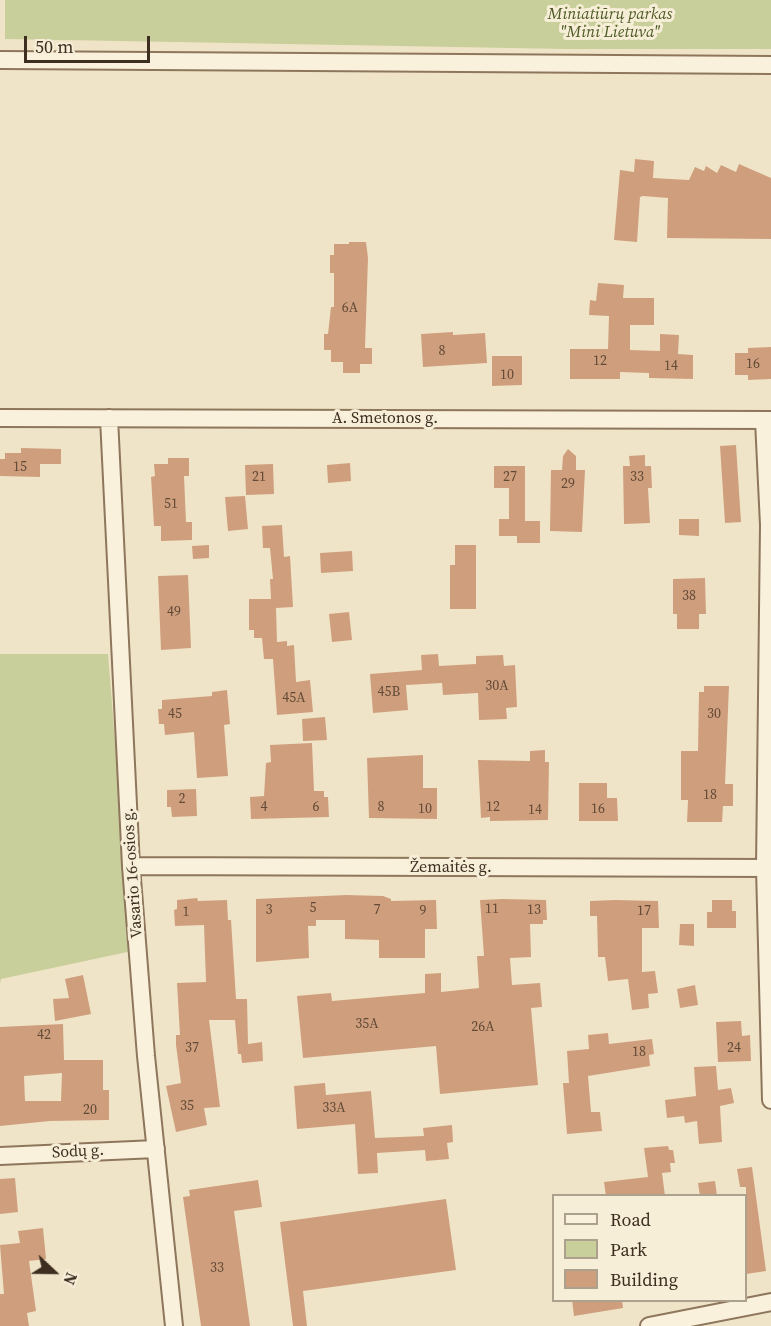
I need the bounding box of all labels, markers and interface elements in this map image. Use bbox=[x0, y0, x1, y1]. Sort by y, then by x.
park label: Miniatiūrų parkas "Mini Lietuva" bbox=[548, 5, 672, 43]
scale bar bbox=[27, 24, 153, 62]
text: 50 m bbox=[35, 34, 73, 59]
house number: 6A bbox=[342, 300, 358, 316]
house number: 8 bbox=[439, 343, 445, 359]
house number: 12 bbox=[593, 353, 607, 369]
house number: 16 bbox=[746, 356, 760, 372]
house number: 14 bbox=[664, 358, 678, 374]
house number: 10 bbox=[500, 367, 514, 383]
street label: A. Smetonos g. bbox=[332, 409, 438, 429]
house number: 15 bbox=[13, 459, 27, 475]
house number: 21 bbox=[252, 469, 266, 485]
house number: 27 bbox=[503, 469, 517, 485]
house number: 33 bbox=[630, 469, 644, 485]
house number: 29 bbox=[561, 476, 575, 492]
house number: 51 bbox=[164, 496, 178, 512]
house number: 38 bbox=[682, 588, 696, 604]
house number: 49 bbox=[167, 604, 181, 620]
house number: 30A bbox=[485, 678, 509, 694]
house number: 45B bbox=[378, 684, 400, 700]
house number: 45A bbox=[282, 690, 306, 706]
house number: 45 bbox=[168, 706, 182, 722]
house number: 30 bbox=[707, 706, 721, 722]
house number: 18 bbox=[703, 787, 717, 803]
house number: 2 bbox=[179, 791, 185, 807]
house number: 4 bbox=[261, 799, 267, 815]
house number: 6 bbox=[313, 799, 319, 815]
house number: 8 bbox=[378, 799, 384, 815]
house number: 12 bbox=[486, 799, 500, 815]
house number: 10 bbox=[418, 801, 432, 817]
house number: 16 bbox=[591, 801, 605, 817]
house number: 14 bbox=[528, 802, 542, 818]
street label: Vasario 16-osios g. bbox=[119, 807, 147, 939]
street label: Žemaitės g. bbox=[410, 858, 492, 878]
house number: 5 bbox=[310, 900, 316, 916]
house number: 11 bbox=[485, 901, 499, 917]
house number: 3 bbox=[266, 902, 272, 918]
house number: 7 bbox=[374, 902, 380, 918]
house number: 13 bbox=[527, 902, 541, 918]
house number: 9 bbox=[420, 903, 426, 919]
house number: 17 bbox=[637, 903, 651, 919]
house number: 1 bbox=[183, 904, 189, 920]
house number: 35A bbox=[355, 1016, 379, 1032]
house number: 26A bbox=[471, 1019, 495, 1035]
house number: 42 bbox=[37, 1027, 51, 1043]
house number: 37 bbox=[185, 1040, 199, 1056]
house number: 24 bbox=[727, 1040, 741, 1056]
house number: 18 bbox=[632, 1044, 646, 1060]
house number: 35 bbox=[180, 1098, 194, 1114]
house number: 33A bbox=[322, 1100, 346, 1116]
house number: 20 bbox=[83, 1102, 97, 1118]
street label: Sodų g. bbox=[52, 1141, 104, 1163]
legend bbox=[552, 1194, 747, 1302]
text: Road bbox=[610, 1207, 651, 1232]
text: Park bbox=[610, 1237, 647, 1262]
north arrow bbox=[24, 1242, 84, 1302]
house number: 33 bbox=[210, 1260, 224, 1276]
text: Building bbox=[610, 1267, 678, 1292]
text: N bbox=[58, 1269, 83, 1288]

